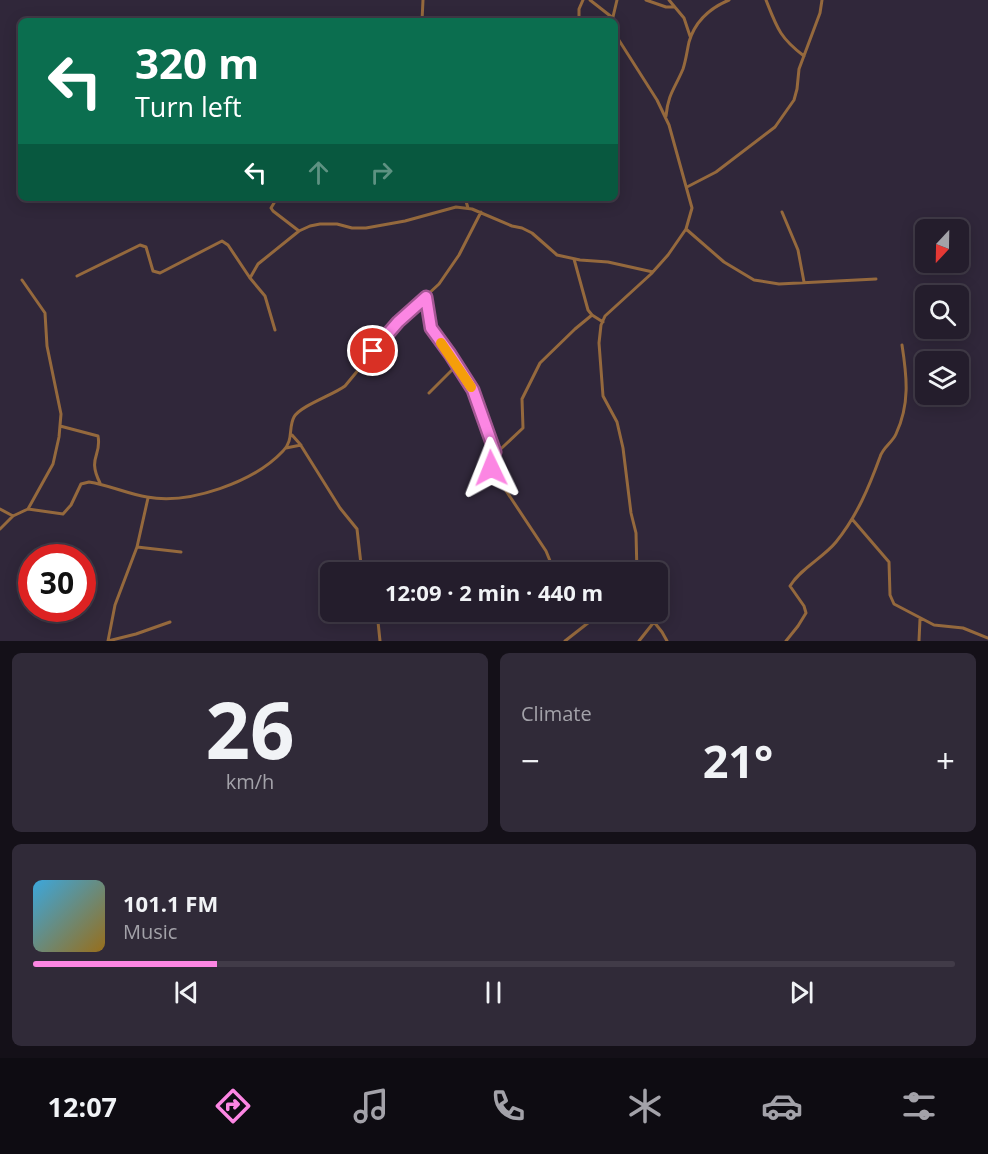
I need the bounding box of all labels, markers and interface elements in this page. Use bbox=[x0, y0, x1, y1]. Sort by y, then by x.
text: 320 m bbox=[135, 34, 259, 91]
icon: left bbox=[36, 42, 114, 120]
text: Turn left bbox=[135, 88, 242, 125]
icon: left bbox=[239, 156, 272, 189]
icon: ahead bbox=[302, 156, 335, 189]
icon: right bbox=[365, 156, 398, 189]
north arrow bbox=[915, 219, 969, 273]
map controls bbox=[915, 219, 969, 405]
button: search bbox=[915, 285, 969, 339]
pin bbox=[347, 325, 398, 376]
icon: arrive bbox=[356, 334, 389, 367]
button: layers bbox=[915, 351, 969, 405]
position arrow bbox=[459, 436, 523, 500]
speed limit sign: 30 bbox=[18, 544, 96, 622]
text: 12:09 · 2 min · 440 m bbox=[385, 577, 603, 607]
text: 26 bbox=[205, 676, 295, 782]
text: Climate bbox=[521, 700, 592, 727]
text: 21° bbox=[703, 730, 773, 791]
text: − bbox=[521, 738, 540, 783]
text: + bbox=[936, 738, 955, 783]
text: km/h bbox=[226, 768, 274, 795]
text: 101.1 FM bbox=[123, 888, 218, 918]
text: Music bbox=[123, 918, 177, 945]
icon: previous bbox=[170, 976, 203, 1009]
icon: pause bbox=[477, 976, 510, 1009]
icon: next bbox=[785, 976, 818, 1009]
icon: directions bbox=[212, 1085, 254, 1127]
icon: music bbox=[350, 1085, 392, 1127]
icon: phone bbox=[487, 1085, 529, 1127]
icon: climate bbox=[624, 1085, 666, 1127]
icon: car bbox=[761, 1085, 803, 1127]
icon: filters bbox=[898, 1085, 940, 1127]
text: 12:07 bbox=[48, 1088, 117, 1125]

